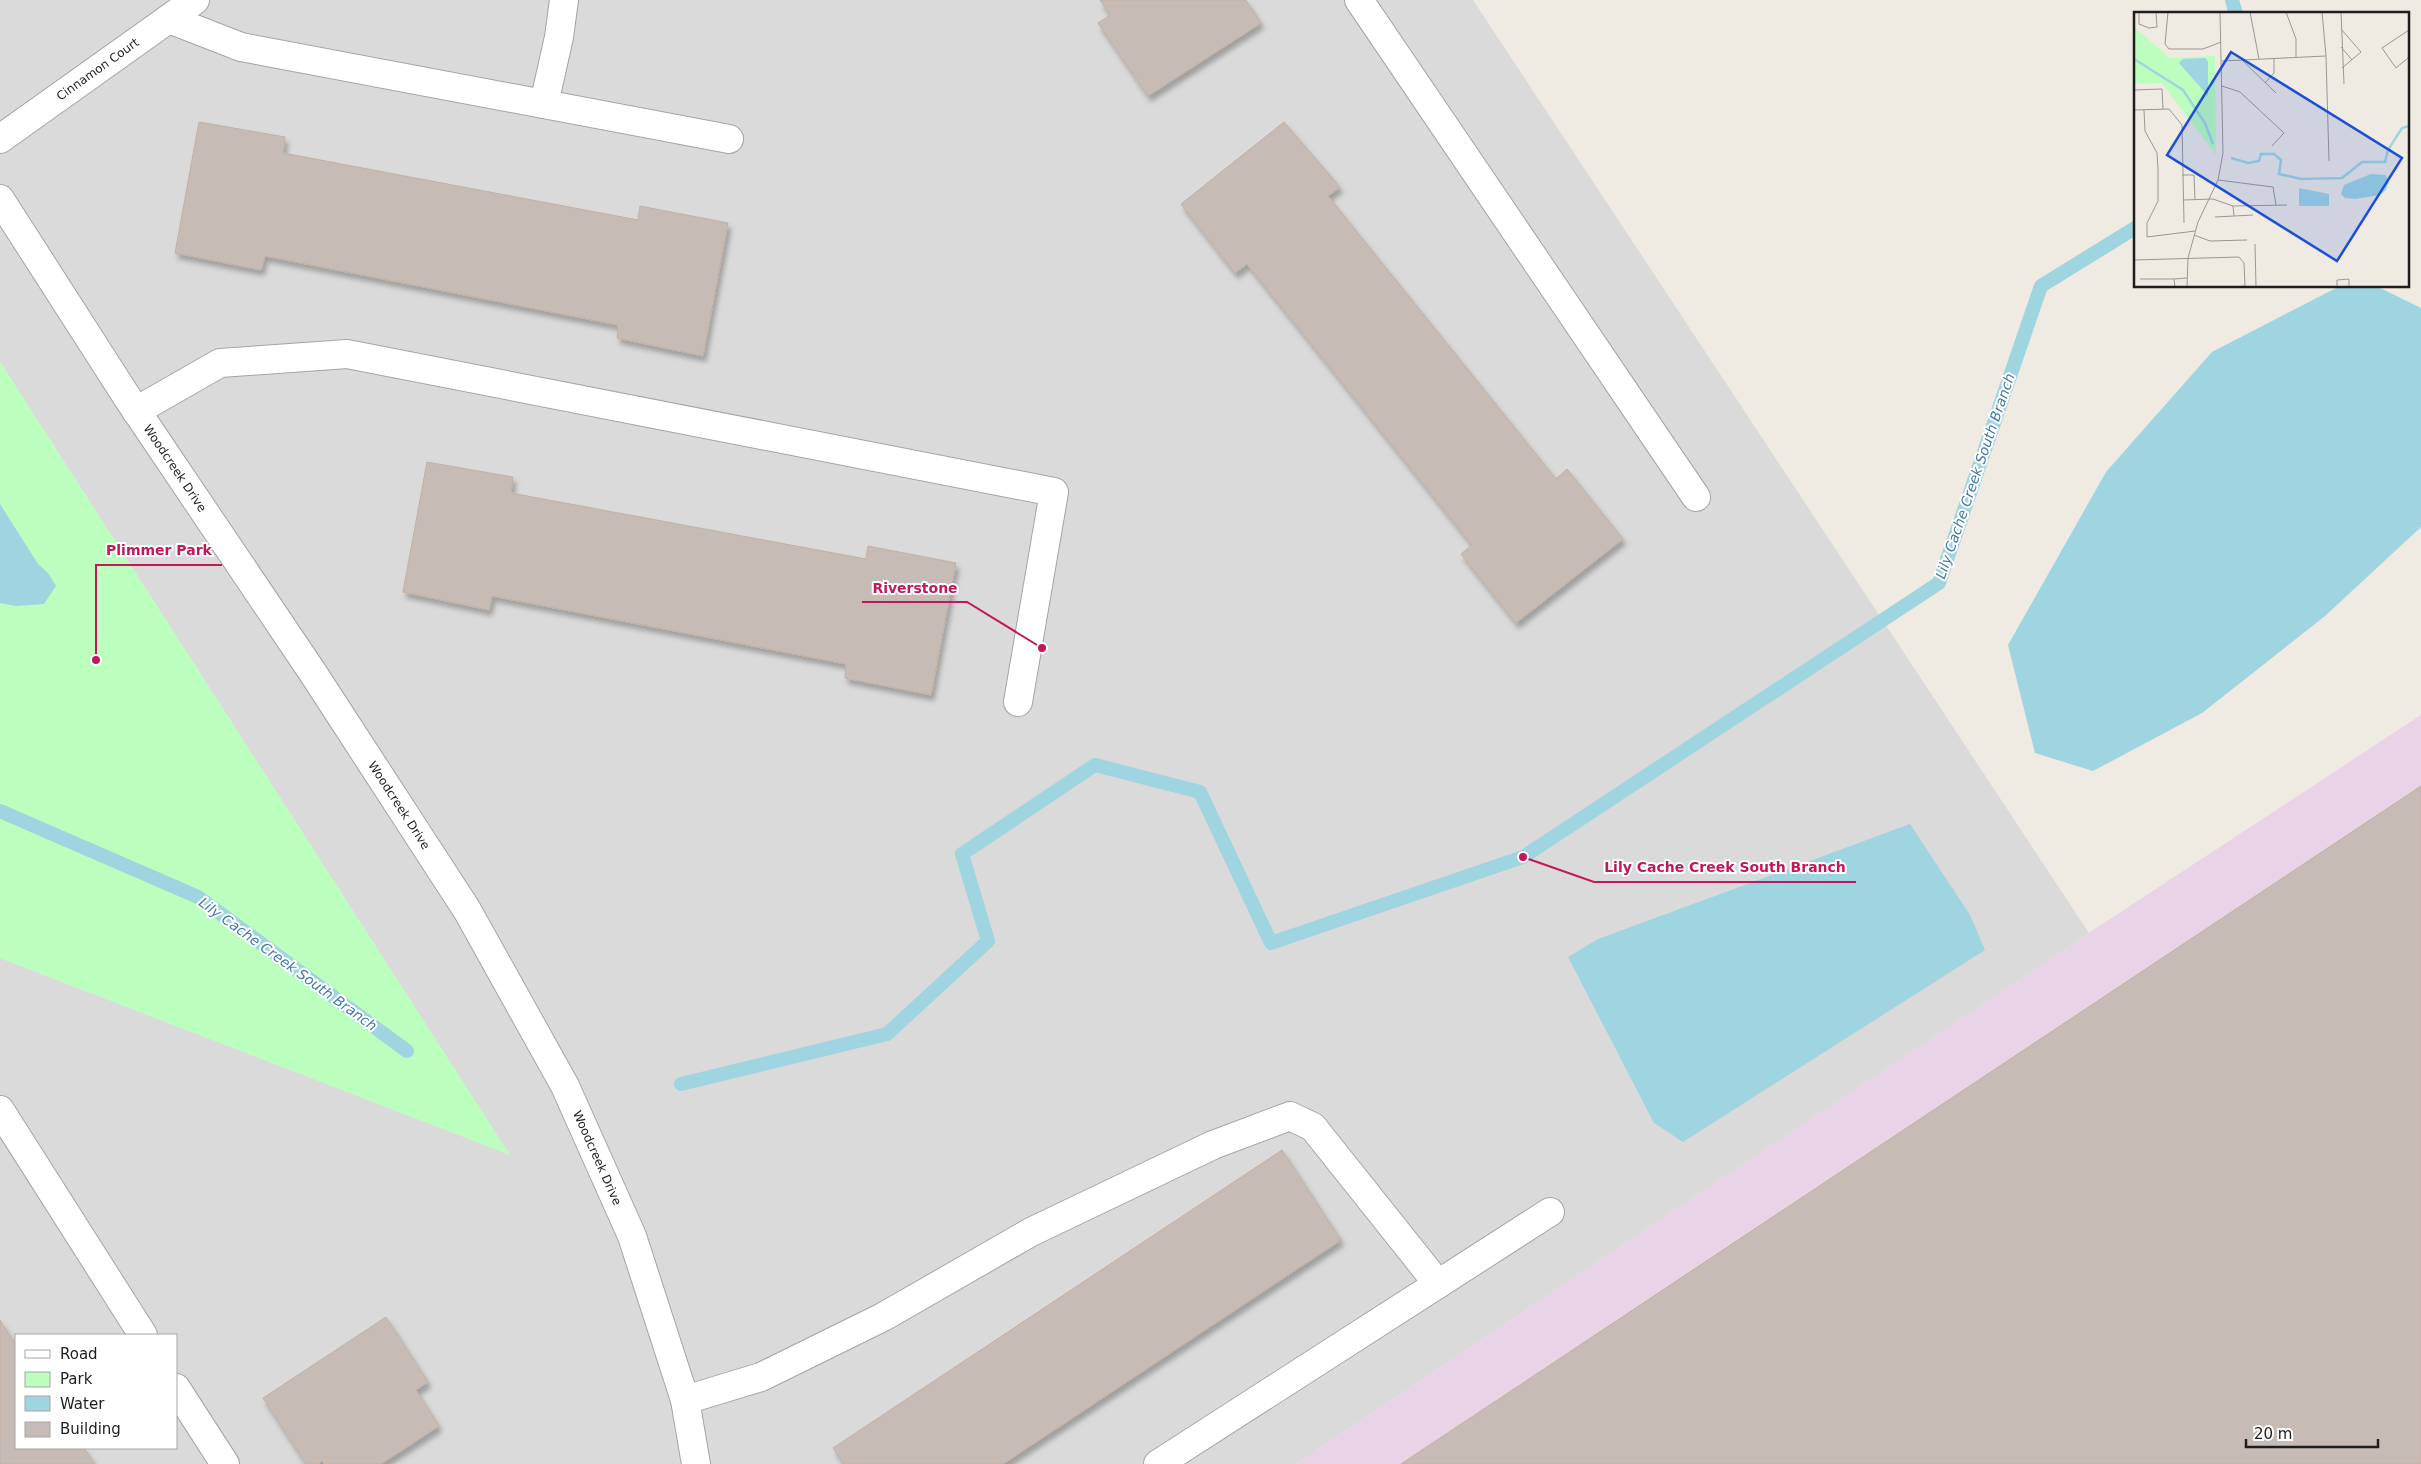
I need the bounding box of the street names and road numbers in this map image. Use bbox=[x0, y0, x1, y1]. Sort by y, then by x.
street label: Cinnamon Court bbox=[54, 35, 142, 103]
street label: Woodcreek Drive bbox=[141, 422, 209, 514]
street label: Woodcreek Drive bbox=[365, 759, 433, 852]
street label: Woodcreek Drive bbox=[570, 1108, 624, 1208]

